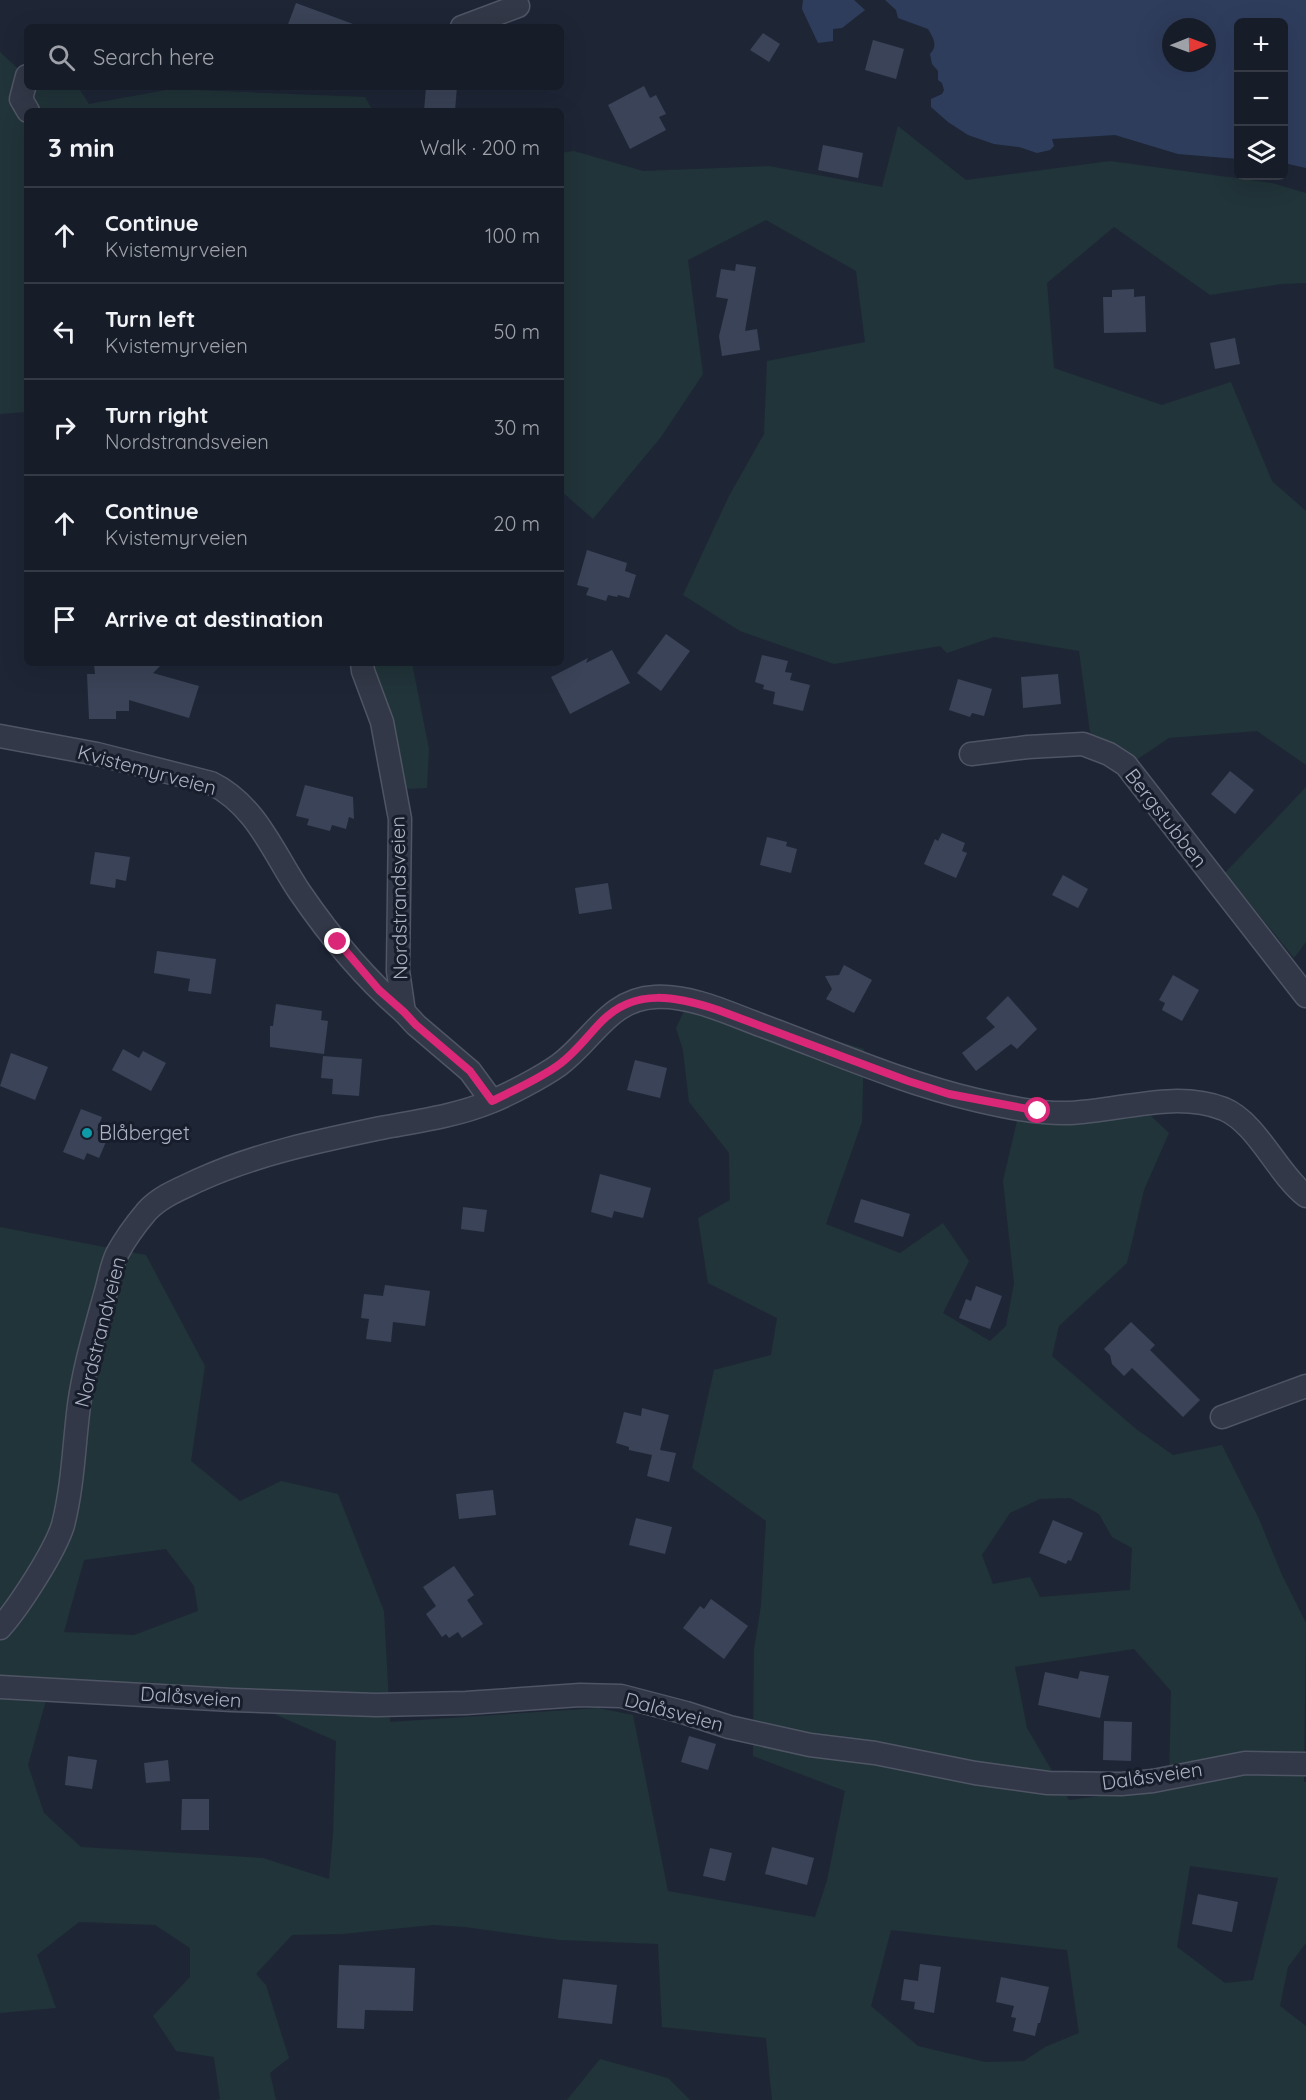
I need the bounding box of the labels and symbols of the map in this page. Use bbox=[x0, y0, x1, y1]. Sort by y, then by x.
north arrow bbox=[1162, 18, 1216, 72]
street label: Kvistemyrveien bbox=[75, 739, 219, 800]
street label: Bergstubben bbox=[1120, 763, 1213, 872]
street label: Nordstrandsveien bbox=[385, 816, 412, 980]
route end bbox=[324, 928, 350, 954]
route start bbox=[1024, 1097, 1050, 1123]
place label: Blåberget bbox=[99, 1120, 190, 1145]
marker: Blåberget bbox=[80, 1126, 94, 1140]
street label: Nordstrandveien bbox=[69, 1254, 130, 1410]
street label: Dalåsveien bbox=[140, 1680, 243, 1713]
street label: Dalåsveien bbox=[622, 1686, 726, 1737]
street label: Dalåsveien bbox=[1100, 1756, 1204, 1795]

